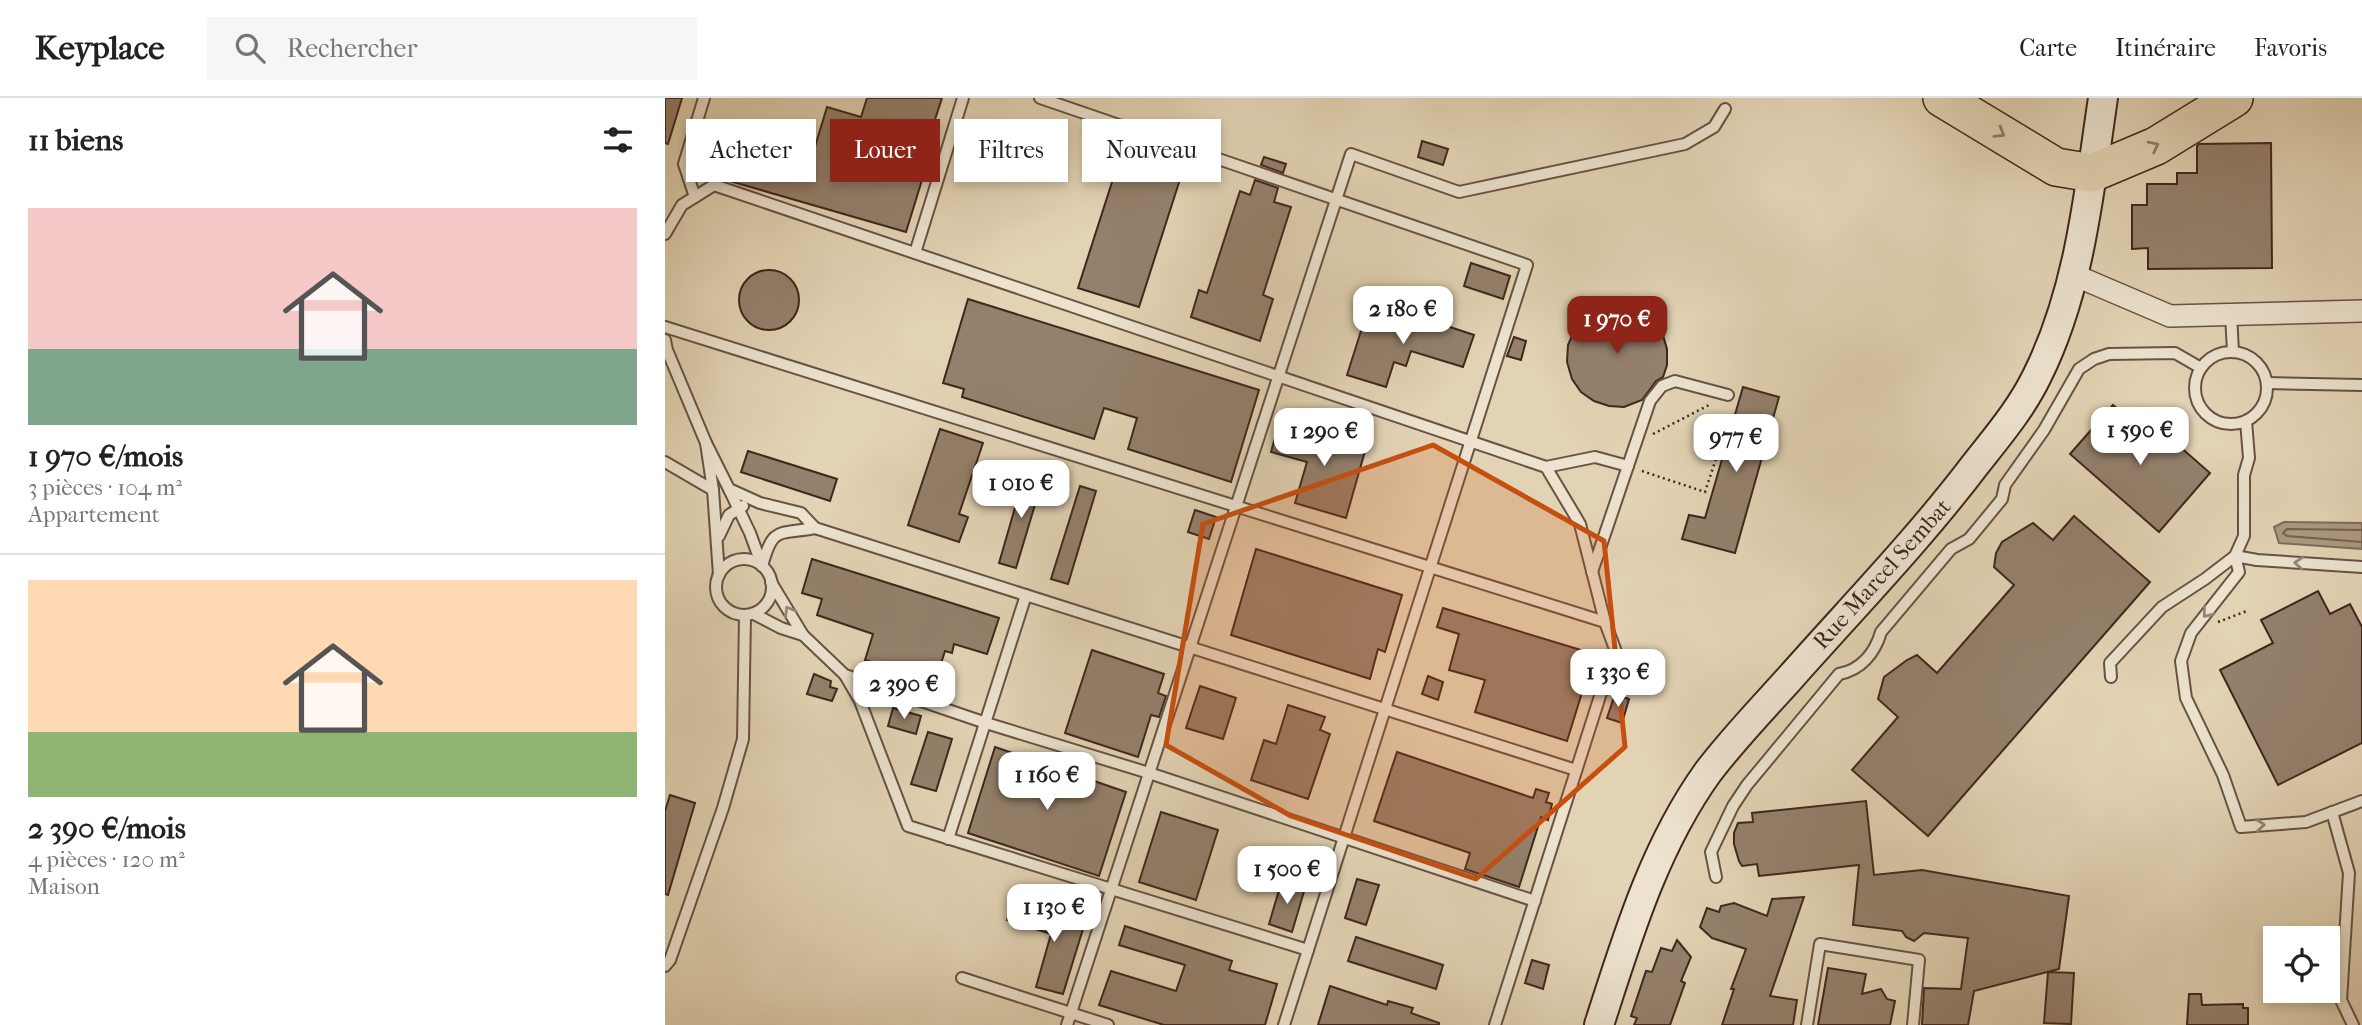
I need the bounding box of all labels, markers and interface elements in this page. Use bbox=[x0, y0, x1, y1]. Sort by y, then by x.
search box bbox=[207, 17, 697, 80]
text: Keyplace bbox=[35, 29, 165, 68]
icon: search bbox=[231, 29, 269, 67]
text: Rechercher bbox=[287, 33, 418, 64]
text: Carte bbox=[2019, 34, 2077, 62]
text: Itinéraire bbox=[2115, 34, 2216, 62]
text: Favoris bbox=[2254, 34, 2327, 62]
chip: Acheter bbox=[686, 119, 816, 182]
chip: Louer bbox=[830, 119, 940, 182]
chip: Filtres bbox=[954, 119, 1068, 182]
chip: Nouveau bbox=[1082, 119, 1221, 182]
icon: filters bbox=[599, 121, 637, 159]
text: 11 biens bbox=[28, 123, 123, 158]
one-way arrow bbox=[1993, 125, 2006, 138]
one-way arrow bbox=[2147, 141, 2159, 155]
icon: home bbox=[270, 253, 396, 379]
pin: 2 180 € bbox=[1338, 286, 1468, 346]
text: 2 180 € bbox=[1369, 295, 1437, 322]
pin: 1 970 € bbox=[1552, 296, 1682, 356]
text: 1 970 € bbox=[1583, 305, 1651, 332]
pin: 1 290 € bbox=[1259, 408, 1389, 468]
pin: 1 590 € bbox=[2075, 408, 2205, 467]
pin: 977 € bbox=[1687, 414, 1785, 474]
text: 1 590 € bbox=[2107, 416, 2173, 443]
text: 1 290 € bbox=[1290, 417, 1358, 444]
text: 977 € bbox=[1710, 423, 1762, 450]
text: 1 970 €/mois bbox=[28, 439, 183, 474]
pin: 1 010 € bbox=[956, 460, 1086, 520]
text: 1 010 € bbox=[988, 469, 1054, 496]
text: 3 pièces · 104 m² bbox=[28, 474, 182, 501]
street label: Rue Marcel Sembat bbox=[1807, 493, 1957, 655]
text: Appartement bbox=[28, 501, 160, 528]
one-way arrow bbox=[2293, 555, 2304, 570]
one-way arrow bbox=[784, 605, 797, 618]
one-way arrow bbox=[2203, 605, 2215, 618]
icon: home bbox=[270, 625, 396, 751]
pin: 1 330 € bbox=[1553, 650, 1683, 709]
text: 1 330 € bbox=[1586, 658, 1650, 685]
pin: 2 390 € bbox=[839, 662, 969, 721]
text: 2 390 € bbox=[869, 670, 939, 697]
pin: 1 160 € bbox=[982, 752, 1112, 812]
text: 1 160 € bbox=[1015, 761, 1080, 788]
text: 2 390 €/mois bbox=[28, 811, 186, 846]
one-way arrow bbox=[2255, 818, 2266, 833]
text: 4 pièces · 120 m² bbox=[28, 846, 185, 873]
pin: 1 500 € bbox=[1222, 846, 1352, 906]
text: 1 500 € bbox=[1254, 855, 1320, 882]
text: Maison bbox=[28, 873, 100, 900]
pin: 1 130 € bbox=[989, 884, 1119, 944]
text: 1 130 € bbox=[1023, 893, 1085, 920]
map controls bbox=[2263, 926, 2340, 1003]
button: locate bbox=[2263, 926, 2340, 1003]

